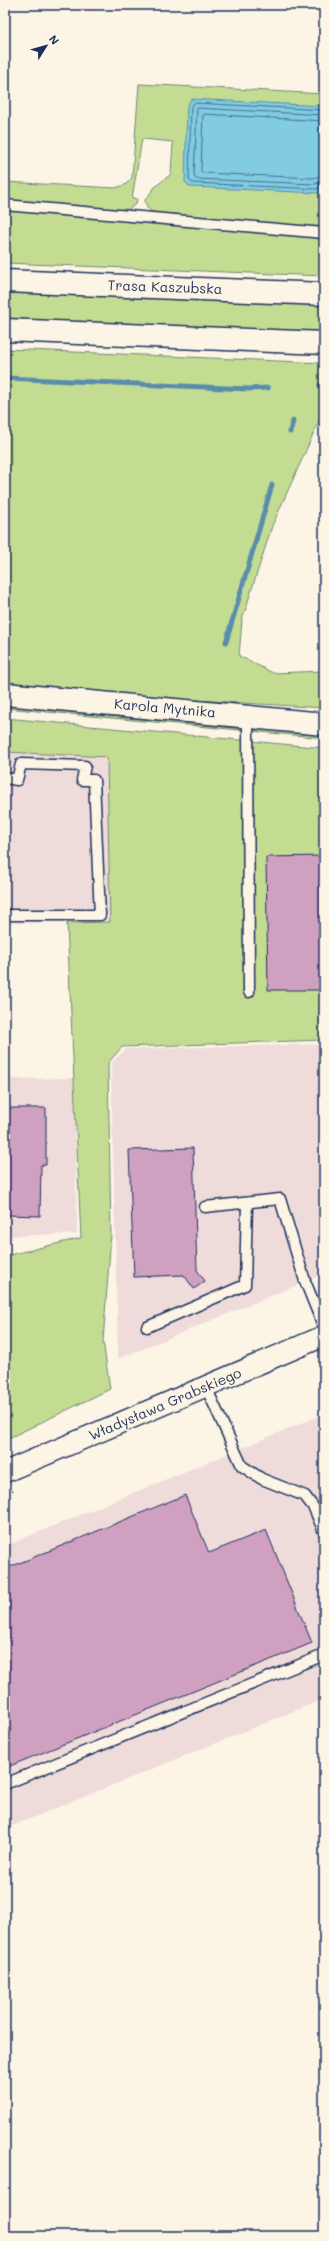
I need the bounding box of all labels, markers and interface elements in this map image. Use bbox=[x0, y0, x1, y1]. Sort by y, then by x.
north arrow bbox=[26, 26, 66, 66]
text: N bbox=[46, 32, 63, 48]
street label: Trasa Kaszubska bbox=[107, 275, 223, 298]
street label: Karola Mytnika bbox=[113, 694, 217, 721]
street label: Władysława Grabskiego bbox=[86, 1363, 244, 1444]

